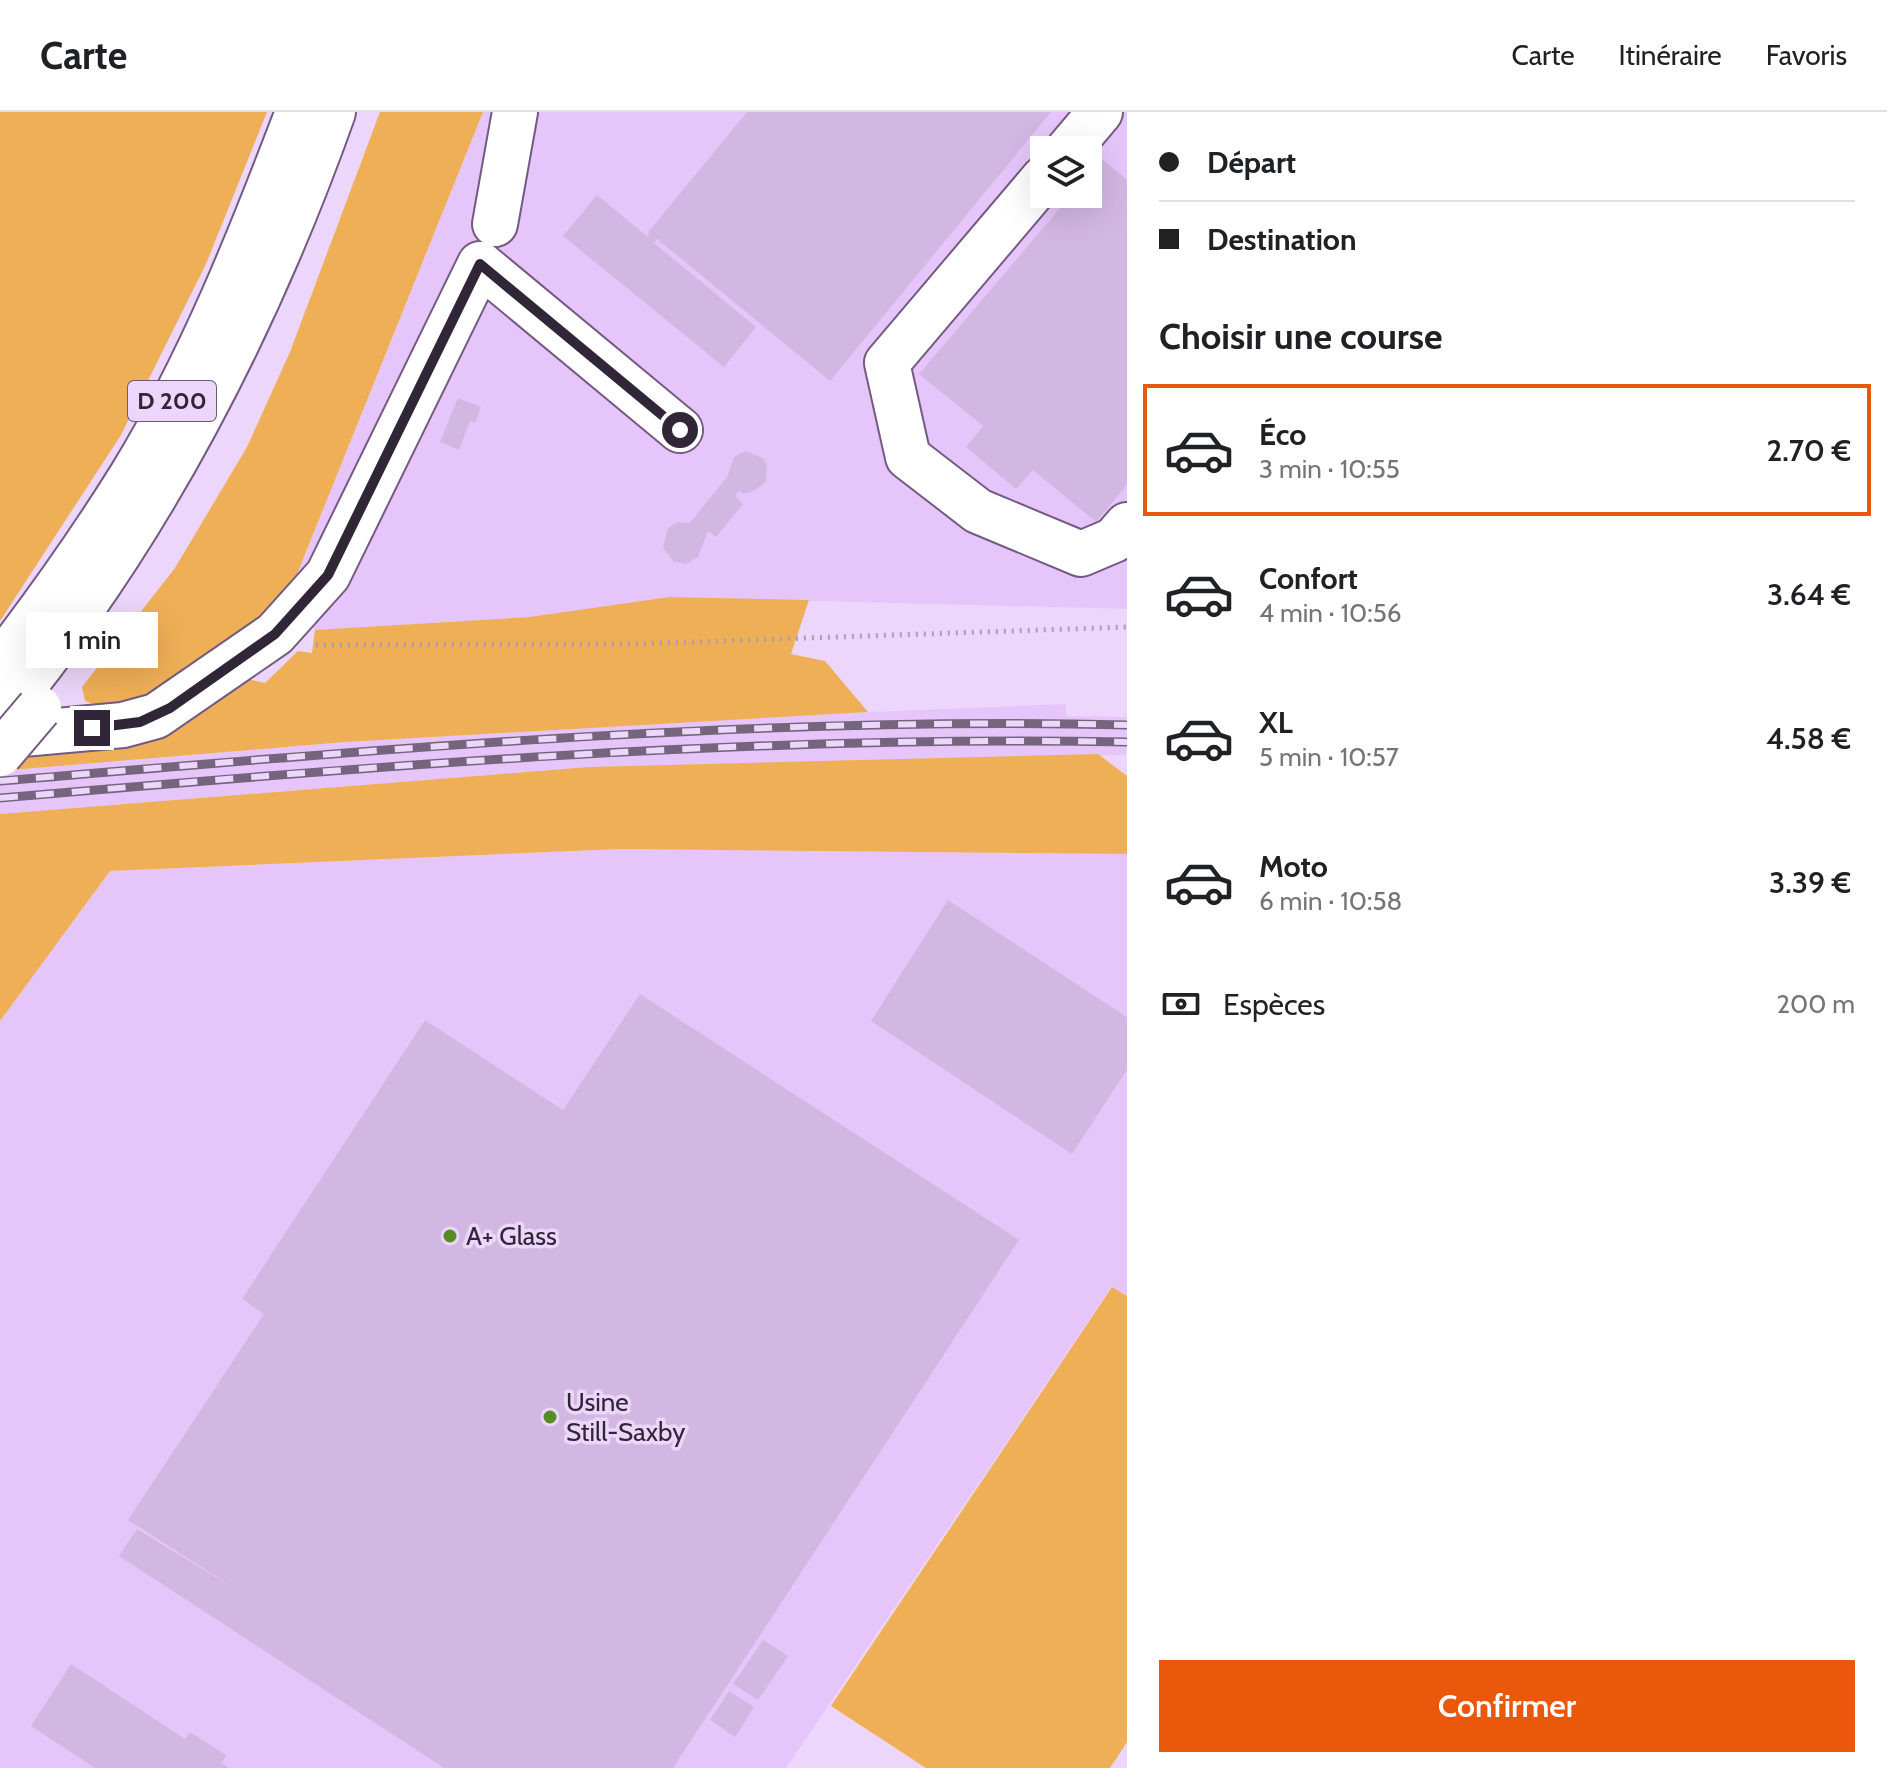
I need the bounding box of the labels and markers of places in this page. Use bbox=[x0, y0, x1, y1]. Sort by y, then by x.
place label: A+ Glass bbox=[466, 1220, 557, 1252]
marker: A+ Glass bbox=[441, 1227, 459, 1245]
place label: Usine Still-Saxby bbox=[566, 1386, 685, 1448]
marker: Usine Still-Saxby bbox=[541, 1408, 559, 1426]

